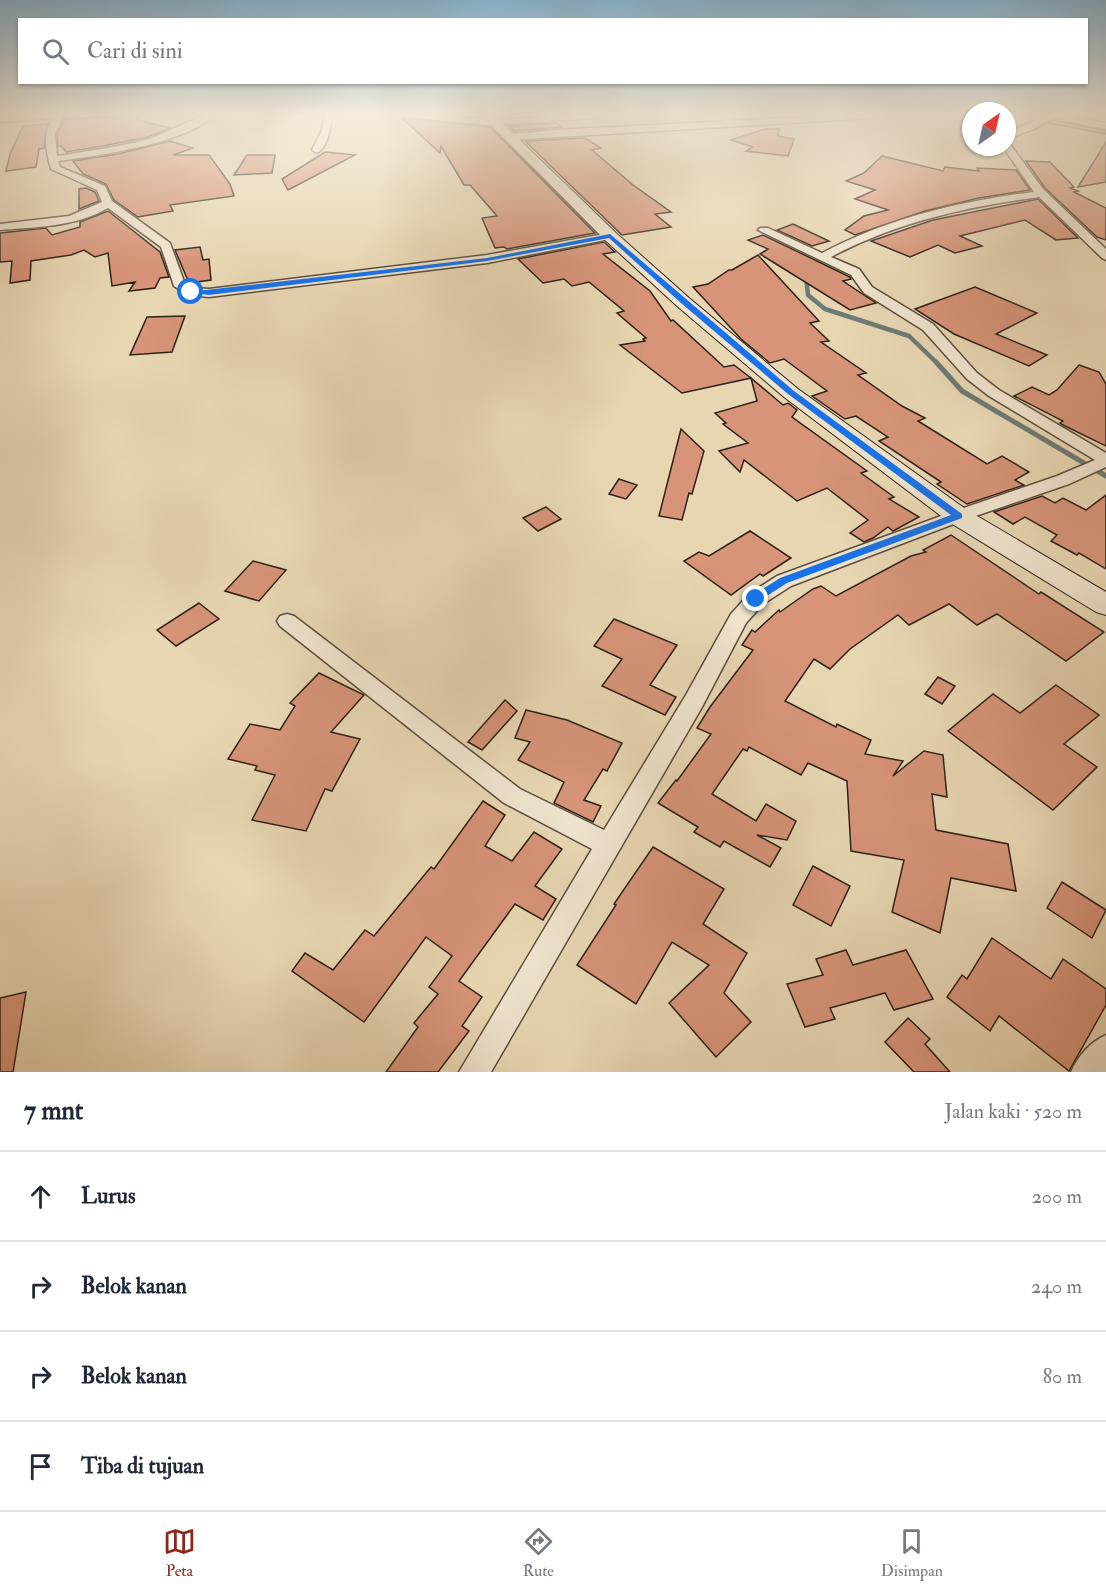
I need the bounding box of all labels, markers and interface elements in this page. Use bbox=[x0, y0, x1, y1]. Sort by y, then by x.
search box bbox=[18, 18, 1088, 84]
icon: search bbox=[39, 35, 72, 68]
text: Cari di sini bbox=[87, 37, 183, 65]
north arrow bbox=[962, 102, 1016, 156]
route start bbox=[177, 278, 203, 304]
route end bbox=[742, 585, 768, 611]
text: 7 mnt bbox=[24, 1095, 83, 1127]
text: Jalan kaki · 520 m bbox=[945, 1099, 1082, 1124]
icon: ahead bbox=[24, 1180, 57, 1213]
text: Lurus bbox=[81, 1182, 135, 1210]
text: 200 m bbox=[1032, 1184, 1082, 1209]
icon: right bbox=[24, 1270, 57, 1303]
text: Belok kanan bbox=[81, 1272, 187, 1300]
text: 240 m bbox=[1031, 1274, 1082, 1299]
icon: right bbox=[24, 1360, 57, 1393]
text: Belok kanan bbox=[81, 1362, 187, 1390]
text: 80 m bbox=[1043, 1364, 1082, 1389]
icon: arrive bbox=[24, 1450, 57, 1483]
text: Tiba di tujuan bbox=[81, 1452, 204, 1480]
tab: Peta bbox=[163, 1525, 196, 1581]
tab: Rute bbox=[522, 1525, 555, 1581]
tab: Disimpan bbox=[881, 1525, 943, 1581]

